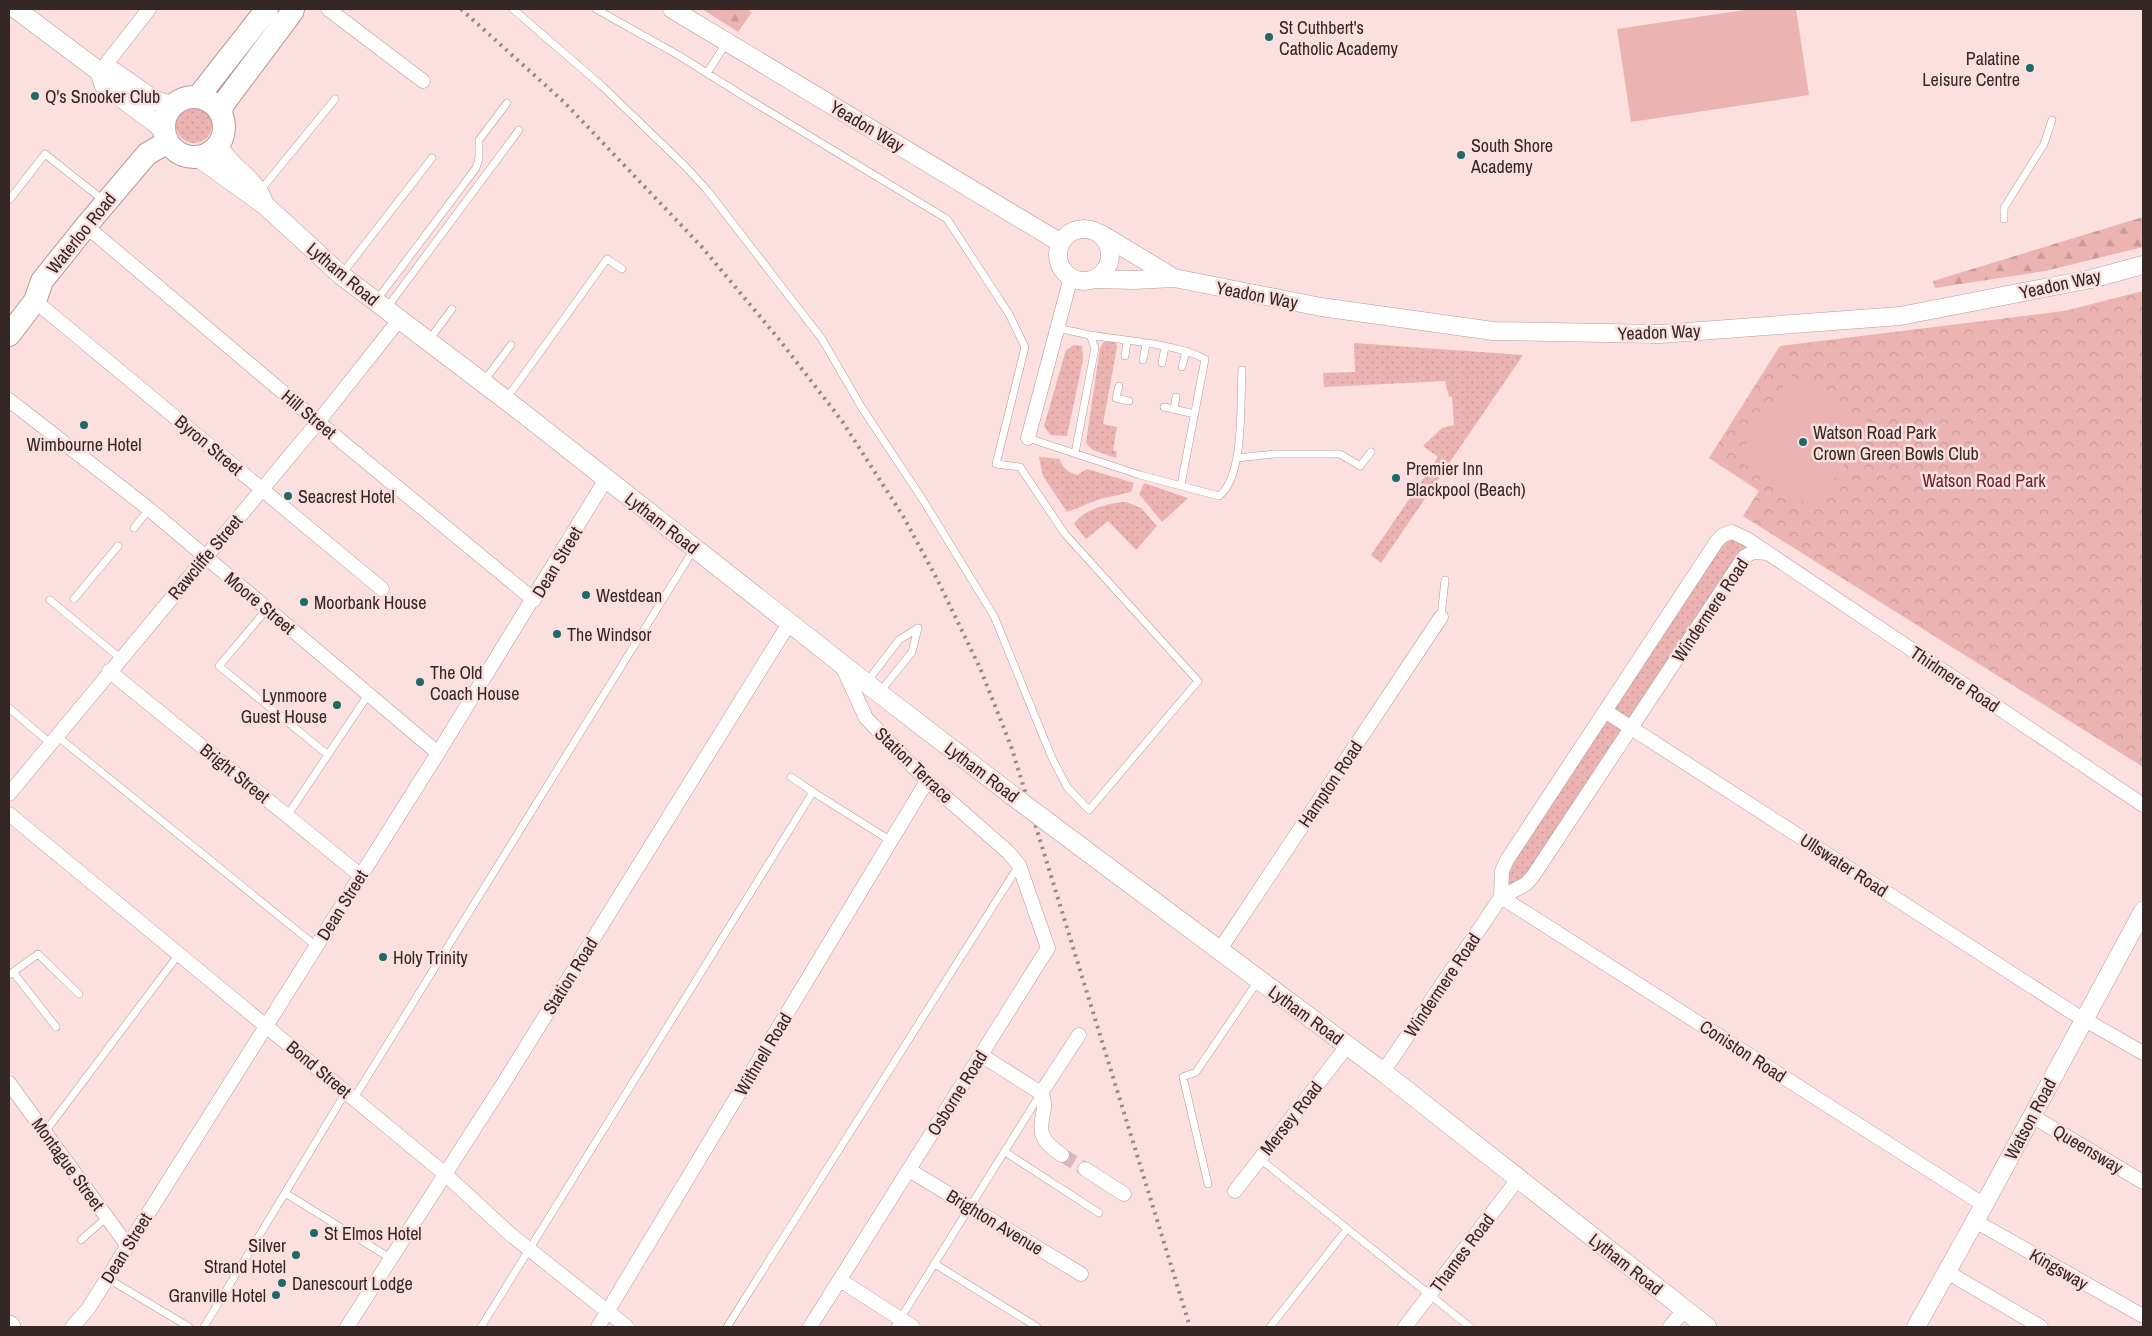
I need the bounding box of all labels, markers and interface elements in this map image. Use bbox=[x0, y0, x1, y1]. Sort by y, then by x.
place label: St Cuthbert's Catholic Academy bbox=[1279, 15, 1399, 61]
marker: St Cuthbert's Catholic Academy bbox=[1263, 31, 1275, 43]
place label: Palatine Leisure Centre bbox=[1922, 46, 2020, 92]
marker: Palatine Leisure Centre bbox=[2024, 62, 2036, 74]
place label: Q's Snooker Club bbox=[45, 84, 160, 109]
marker: Q's Snooker Club bbox=[29, 90, 41, 102]
street label: Yeadon Way bbox=[825, 94, 909, 158]
place label: South Shore Academy bbox=[1470, 133, 1553, 179]
marker: South Shore Academy bbox=[1455, 149, 1467, 161]
street label: Waterloo Road bbox=[40, 187, 122, 279]
street label: Lytham Road bbox=[302, 236, 384, 312]
street label: Yeadon Way bbox=[2017, 263, 2104, 305]
street label: Yeadon Way bbox=[1214, 275, 1301, 315]
street label: Yeadon Way bbox=[1617, 318, 1701, 346]
street label: Hill Street bbox=[276, 384, 342, 444]
street label: Byron Street bbox=[170, 409, 248, 481]
marker: Wimbourne Hotel bbox=[78, 419, 90, 431]
place label: Watson Road Park Crown Green Bowls Club bbox=[1813, 420, 1979, 466]
place label: Wimbourne Hotel bbox=[27, 432, 141, 457]
marker: Watson Road Park Crown Green Bowls Club bbox=[1797, 436, 1809, 448]
place label: Premier Inn Blackpool (Beach) bbox=[1406, 456, 1526, 502]
park label: Watson Road Park bbox=[1922, 468, 2046, 493]
marker: Premier Inn Blackpool (Beach) bbox=[1390, 472, 1402, 484]
place label: Seacrest Hotel bbox=[298, 484, 395, 509]
street label: Lytham Road bbox=[620, 486, 704, 560]
marker: Seacrest Hotel bbox=[282, 490, 294, 502]
street label: Rawcliffe Street bbox=[162, 509, 248, 605]
street label: Dean Street bbox=[526, 522, 588, 602]
street label: Windermere Road bbox=[1666, 553, 1754, 667]
street label: Moore Street bbox=[219, 566, 301, 640]
place label: Westdean bbox=[596, 583, 662, 608]
marker: Westdean bbox=[580, 589, 592, 601]
place label: Moorbank House bbox=[314, 590, 426, 615]
marker: Moorbank House bbox=[298, 596, 310, 608]
place label: The Windsor bbox=[567, 622, 652, 647]
marker: The Windsor bbox=[551, 628, 563, 640]
street label: Thirlmere Road bbox=[1906, 640, 2004, 718]
place label: The Old Coach House bbox=[430, 660, 519, 706]
marker: The Old Coach House bbox=[414, 676, 426, 688]
place label: Lynmoore Guest House bbox=[241, 683, 327, 729]
marker: Lynmoore Guest House bbox=[331, 699, 343, 711]
street label: Station Terrace bbox=[869, 721, 959, 809]
street label: Lytham Road bbox=[940, 736, 1024, 808]
street label: Hampton Road bbox=[1292, 736, 1368, 832]
street label: Bright Street bbox=[195, 737, 275, 809]
street label: Ullswater Road bbox=[1795, 827, 1893, 903]
street label: Dean Street bbox=[311, 865, 373, 945]
street label: Windermere Road bbox=[1398, 928, 1486, 1042]
street label: Station Road bbox=[537, 933, 603, 1019]
place label: Holy Trinity bbox=[393, 945, 468, 970]
marker: Holy Trinity bbox=[377, 951, 389, 963]
street label: Lytham Road bbox=[1263, 979, 1349, 1051]
street label: Withnell Road bbox=[728, 1008, 798, 1100]
street label: Coniston Road bbox=[1695, 1014, 1791, 1088]
street label: Bond Street bbox=[281, 1034, 357, 1104]
street label: Osborne Road bbox=[921, 1046, 993, 1140]
street label: Watson Road bbox=[1998, 1074, 2062, 1164]
street label: Mersey Road bbox=[1254, 1076, 1328, 1160]
street label: Montague Street bbox=[26, 1113, 110, 1215]
street label: Queensway bbox=[2048, 1118, 2128, 1180]
street label: Brighton Avenue bbox=[942, 1183, 1048, 1261]
street label: Dean Street bbox=[95, 1208, 157, 1288]
street label: Thames Road bbox=[1424, 1208, 1500, 1298]
place label: St Elmos Hotel bbox=[324, 1221, 422, 1246]
marker: St Elmos Hotel bbox=[308, 1227, 320, 1239]
street label: Lytham Road bbox=[1584, 1227, 1668, 1301]
place label: Silver Strand Hotel bbox=[204, 1233, 286, 1279]
street label: Kingsway bbox=[2025, 1242, 2093, 1296]
marker: Silver Strand Hotel bbox=[290, 1249, 302, 1261]
place label: Danescourt Lodge bbox=[292, 1271, 413, 1296]
marker: Danescourt Lodge bbox=[276, 1277, 288, 1289]
place label: Granville Hotel bbox=[168, 1283, 266, 1308]
marker: Granville Hotel bbox=[270, 1289, 282, 1301]

